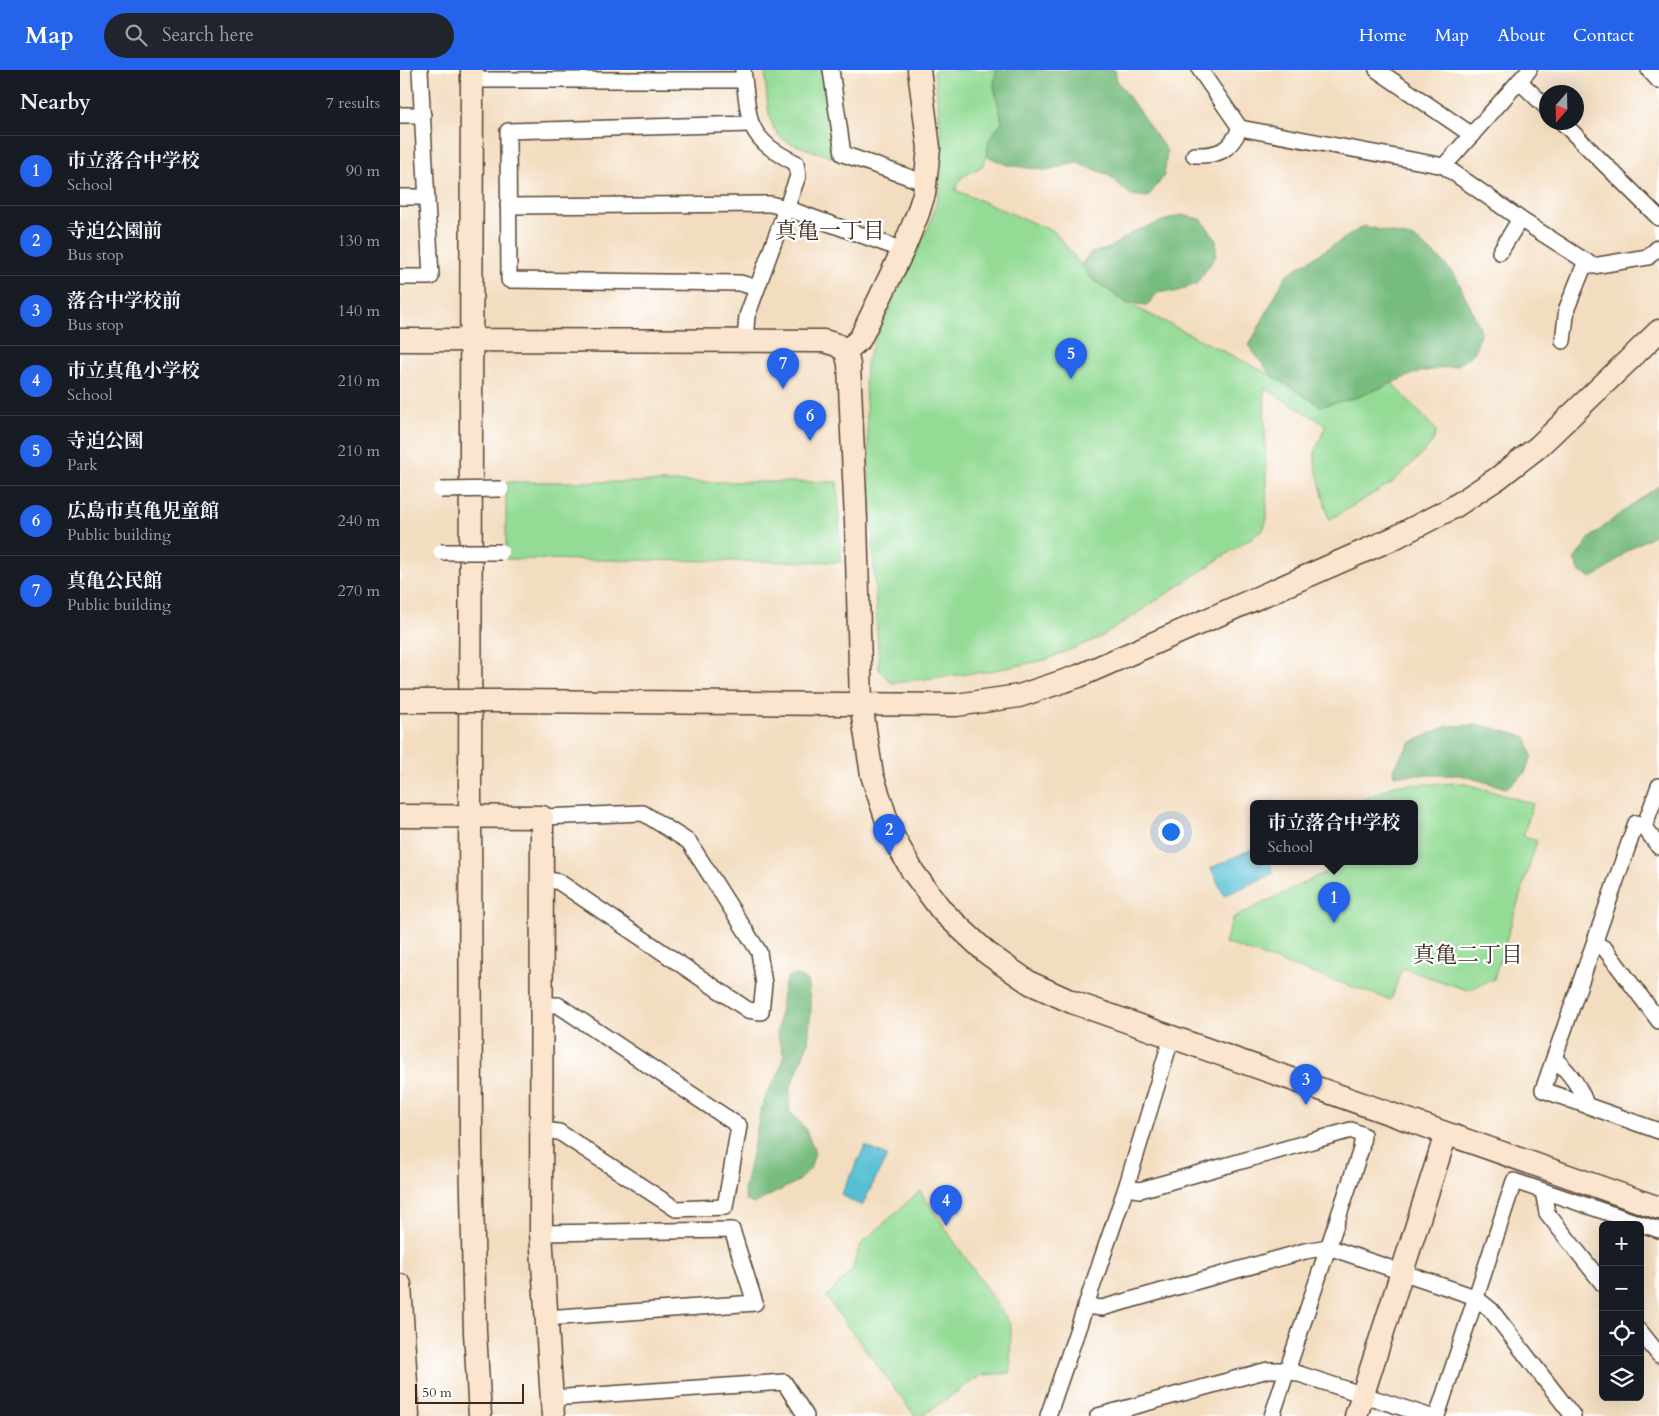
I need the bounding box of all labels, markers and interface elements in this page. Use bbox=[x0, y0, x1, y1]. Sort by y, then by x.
search box bbox=[104, 13, 454, 58]
text: Map bbox=[25, 19, 74, 52]
icon: search bbox=[122, 21, 150, 49]
text: Search here bbox=[162, 22, 254, 48]
text: Home bbox=[1359, 23, 1407, 48]
text: Map bbox=[1435, 23, 1469, 48]
text: About bbox=[1497, 23, 1545, 48]
text: Contact bbox=[1573, 23, 1634, 48]
north arrow bbox=[1539, 85, 1584, 130]
text: Nearby bbox=[20, 88, 91, 117]
text: 7 results bbox=[326, 92, 380, 114]
text: 市立落合中学校 bbox=[67, 148, 200, 174]
text: 1 bbox=[32, 160, 40, 182]
text: 90 m bbox=[346, 160, 380, 182]
text: School bbox=[67, 174, 112, 196]
district label: 真亀一丁目 bbox=[775, 216, 885, 246]
text: 寺迫公園前 bbox=[67, 218, 162, 244]
text: 2 bbox=[32, 230, 40, 252]
text: 130 m bbox=[338, 230, 380, 252]
text: Bus stop bbox=[67, 244, 124, 266]
text: 落合中学校前 bbox=[67, 288, 181, 314]
text: 3 bbox=[32, 300, 40, 322]
text: 140 m bbox=[338, 300, 380, 322]
text: Bus stop bbox=[67, 314, 124, 336]
pin: 5 bbox=[1055, 338, 1087, 379]
pin: 7 bbox=[767, 348, 799, 389]
text: 市立真亀小学校 bbox=[67, 358, 200, 384]
text: 4 bbox=[32, 370, 40, 392]
text: 210 m bbox=[338, 370, 380, 392]
text: School bbox=[67, 384, 112, 406]
pin: 6 bbox=[794, 400, 826, 441]
text: 寺迫公園 bbox=[67, 428, 143, 454]
text: 5 bbox=[32, 440, 40, 462]
text: 210 m bbox=[338, 440, 380, 462]
text: Park bbox=[67, 454, 98, 476]
text: 広島市真亀児童館 bbox=[67, 498, 219, 524]
text: 6 bbox=[32, 510, 40, 532]
text: 240 m bbox=[338, 510, 380, 532]
text: Public building bbox=[67, 524, 171, 546]
text: 真亀公民館 bbox=[67, 568, 162, 594]
text: 7 bbox=[32, 580, 40, 602]
text: 270 m bbox=[338, 580, 380, 602]
text: Public building bbox=[67, 594, 171, 616]
popup bbox=[1250, 800, 1418, 865]
text: 市立落合中学校 bbox=[1267, 810, 1401, 836]
pin: 2 bbox=[873, 814, 905, 855]
your location bbox=[1158, 819, 1184, 845]
text: School bbox=[1267, 836, 1313, 858]
pin: 1 bbox=[1318, 882, 1350, 923]
district label: 真亀二丁目 bbox=[1413, 940, 1523, 970]
pin: 3 bbox=[1290, 1064, 1322, 1105]
pin: 4 bbox=[930, 1185, 962, 1226]
map controls bbox=[1599, 1221, 1644, 1401]
button: + bbox=[1599, 1221, 1644, 1266]
button: − bbox=[1599, 1266, 1644, 1311]
button: locate bbox=[1599, 1311, 1644, 1356]
button: layers bbox=[1599, 1356, 1644, 1401]
scale bar bbox=[415, 1381, 524, 1404]
text: 50 m bbox=[422, 1383, 452, 1402]

